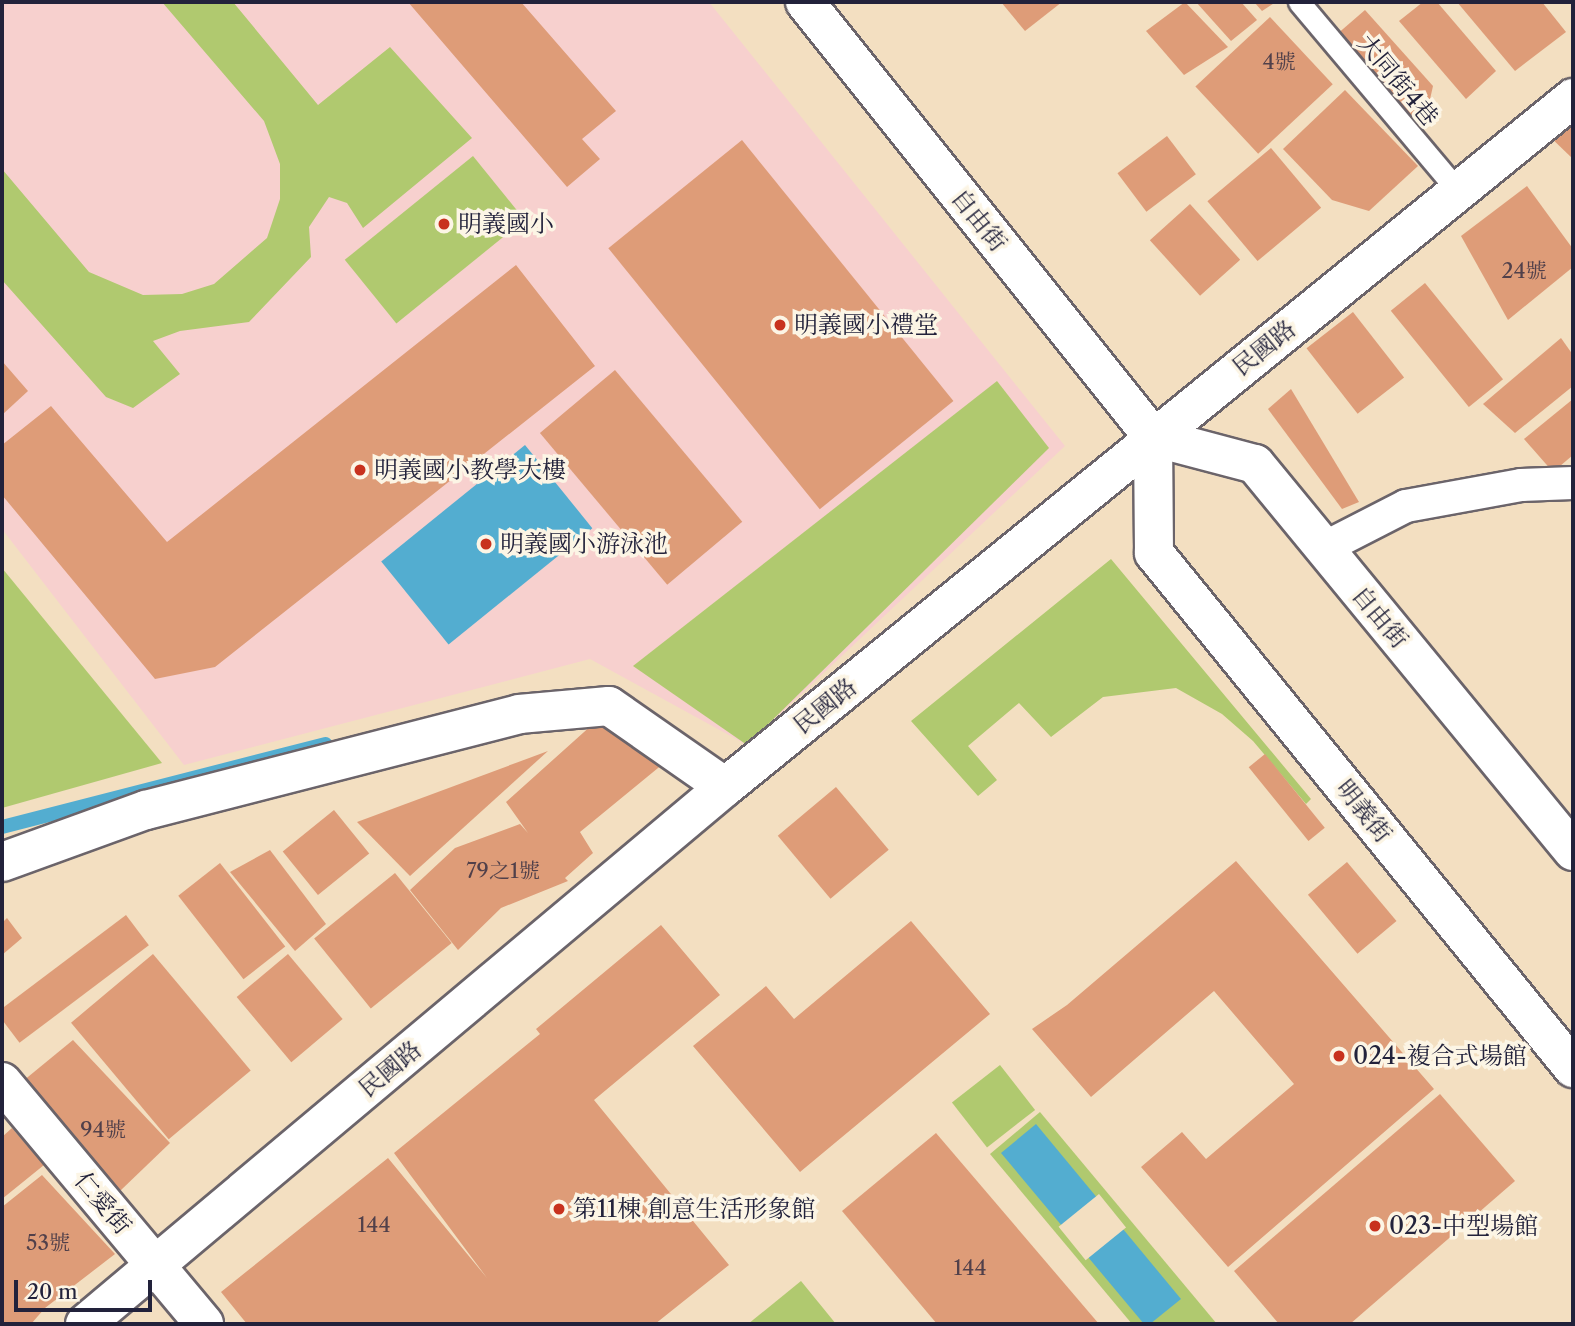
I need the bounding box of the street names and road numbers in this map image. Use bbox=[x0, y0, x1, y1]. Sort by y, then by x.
street label: 大同街4巷 bbox=[1352, 29, 1444, 131]
street label: 自由街 bbox=[945, 183, 1013, 257]
street label: 民國路 bbox=[1227, 314, 1301, 382]
street label: 自由街 bbox=[1346, 580, 1414, 654]
street label: 民國路 bbox=[788, 672, 862, 740]
street label: 明義街 bbox=[1330, 774, 1398, 848]
street label: 民國路 bbox=[353, 1035, 427, 1103]
street label: 仁愛街 bbox=[69, 1166, 137, 1240]

